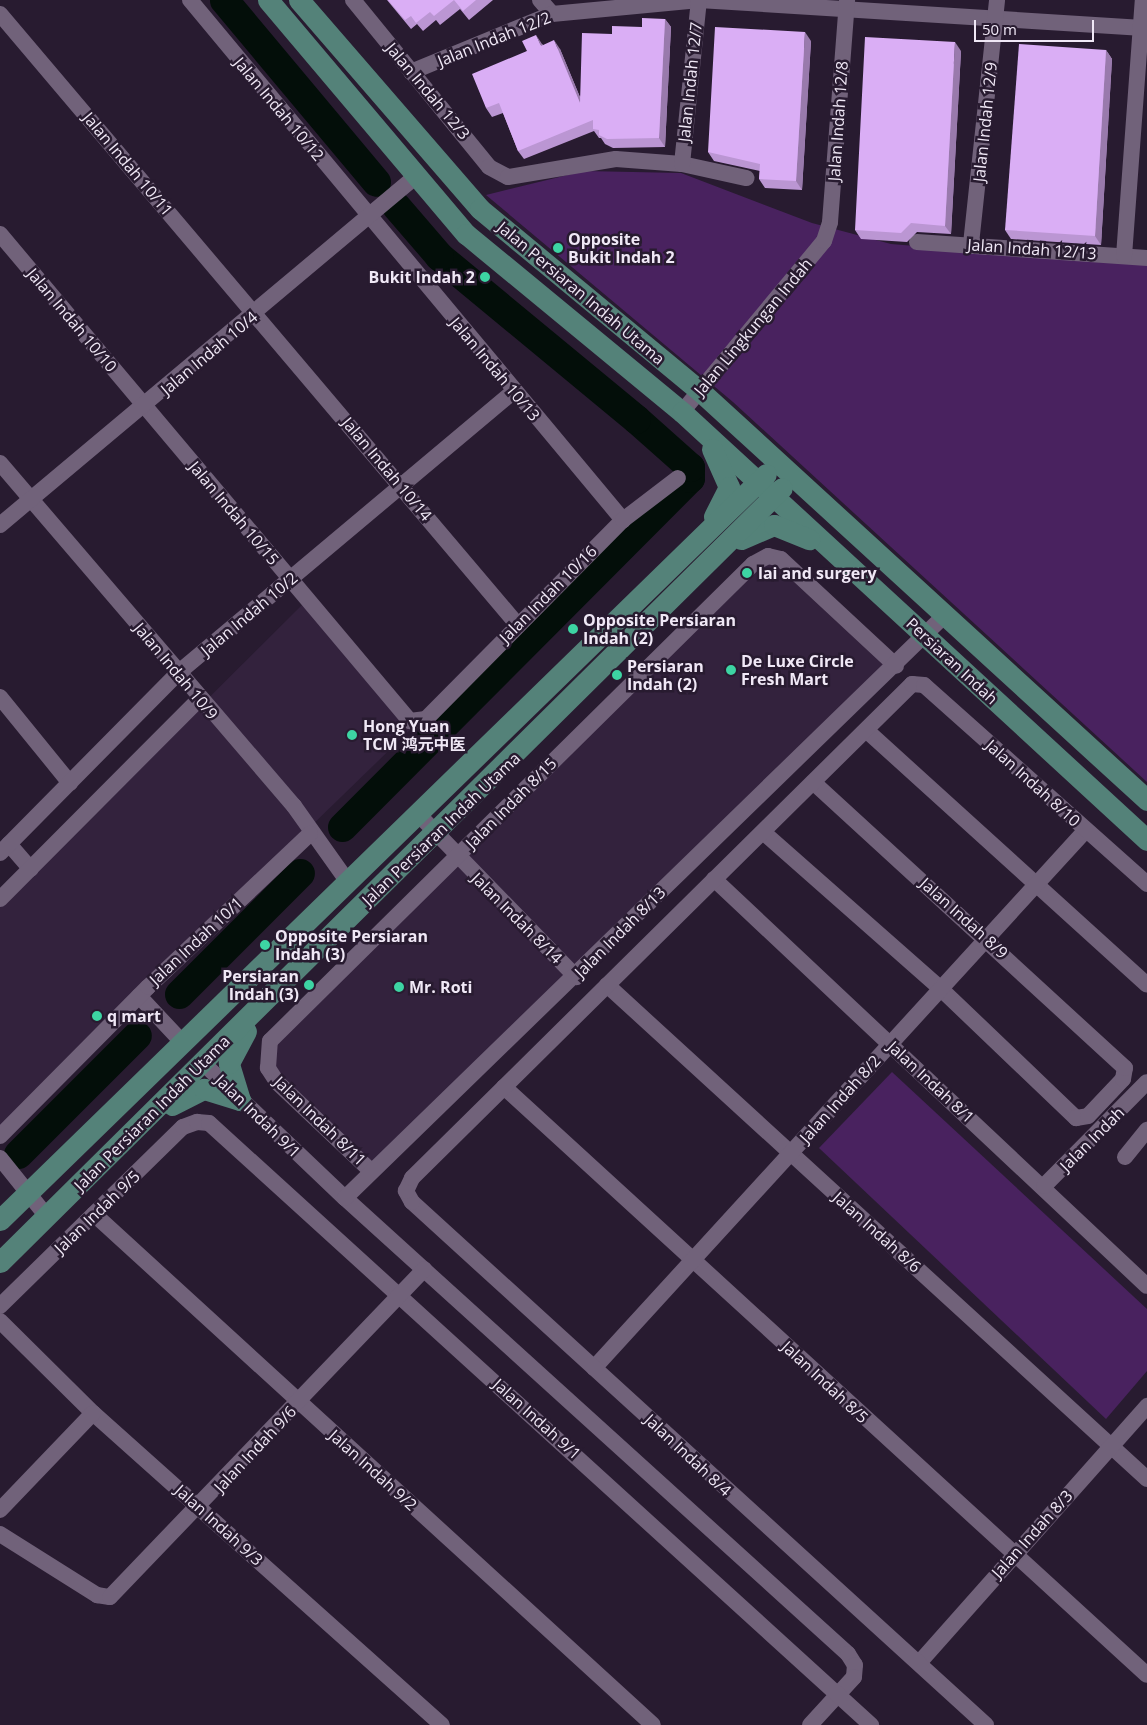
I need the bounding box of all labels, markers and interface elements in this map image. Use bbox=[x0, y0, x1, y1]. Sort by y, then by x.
street label: Jalan Indah 12/2 bbox=[435, 8, 553, 70]
scale bar bbox=[977, 10, 1097, 42]
text: 50 m bbox=[982, 19, 1017, 39]
street label: Jalan Indah 12/7 bbox=[674, 21, 706, 143]
street label: Jalan Indah 12/3 bbox=[382, 39, 474, 143]
street label: Jalan Indah 10/12 bbox=[230, 53, 328, 165]
street label: Jalan Indah 12/8 bbox=[824, 60, 852, 182]
street label: Jalan Indah 12/9 bbox=[969, 61, 1001, 183]
street label: Jalan Indah 10/11 bbox=[79, 108, 177, 220]
street label: Jalan Persiaran Indah Utama bbox=[494, 217, 668, 369]
place label: Opposite Bukit Indah 2 bbox=[568, 229, 675, 267]
street label: Jalan Indah 12/13 bbox=[967, 235, 1097, 263]
marker: Opposite Bukit Indah 2 bbox=[552, 242, 564, 254]
street label: Jalan Lingkungan Indah bbox=[690, 254, 816, 400]
street label: Jalan Indah 10/10 bbox=[23, 264, 121, 376]
place label: Bukit Indah 2 bbox=[368, 267, 475, 287]
marker: Bukit Indah 2 bbox=[479, 271, 491, 283]
street label: Jalan Indah 10/4 bbox=[157, 307, 261, 399]
street label: Jalan Indah 10/13 bbox=[446, 313, 544, 425]
street label: Jalan Indah 10/14 bbox=[338, 413, 436, 525]
street label: Jalan Indah 10/15 bbox=[185, 457, 283, 569]
street label: Jalan Indah 10/16 bbox=[495, 541, 601, 647]
place label: lai and surgery bbox=[758, 563, 877, 583]
marker: lai and surgery bbox=[740, 566, 754, 580]
street label: Jalan Indah 10/2 bbox=[197, 568, 301, 660]
place label: Opposite Persiaran Indah (2) bbox=[583, 610, 736, 648]
street label: Persiaran Indah bbox=[902, 614, 1002, 708]
street label: Jalan Indah 10/9 bbox=[130, 619, 222, 723]
marker: Opposite Persiaran Indah (2) bbox=[567, 623, 579, 635]
place label: De Luxe Circle Fresh Mart bbox=[741, 651, 854, 689]
place label: Persiaran Indah (2) bbox=[627, 656, 704, 694]
marker: De Luxe Circle Fresh Mart bbox=[725, 664, 737, 676]
marker: Persiaran Indah (2) bbox=[611, 669, 623, 681]
place label: Hong Yuan TCM 鸿元中医 bbox=[363, 716, 466, 754]
marker: Hong Yuan TCM 鸿元中医 bbox=[345, 728, 359, 742]
street label: Jalan Indah 8/10 bbox=[982, 736, 1084, 830]
street label: Jalan Persiaran Indah Utama bbox=[358, 748, 524, 910]
street label: Jalan Indah 8/15 bbox=[462, 754, 560, 852]
street label: Jalan Indah 8/14 bbox=[468, 869, 566, 967]
street label: Jalan Indah 8/9 bbox=[916, 874, 1012, 962]
street label: Jalan Indah 8/13 bbox=[571, 883, 669, 981]
street label: Jalan Indah 10/1 bbox=[145, 893, 247, 989]
place label: Opposite Persiaran Indah (3) bbox=[275, 926, 428, 964]
marker: Opposite Persiaran Indah (3) bbox=[259, 939, 271, 951]
place label: Persiaran Indah (3) bbox=[222, 966, 299, 1004]
place label: Mr. Roti bbox=[409, 977, 472, 997]
marker: Persiaran Indah (3) bbox=[303, 979, 315, 991]
marker: Mr. Roti bbox=[393, 981, 405, 993]
place label: q mart bbox=[107, 1006, 161, 1026]
marker: q mart bbox=[91, 1010, 103, 1022]
street label: Jalan Persiaran Indah Utama bbox=[70, 1031, 234, 1195]
street label: Jalan Indah 8/1 bbox=[884, 1037, 978, 1127]
street label: Jalan Indah 8/2 bbox=[796, 1051, 884, 1147]
street label: Jalan Indah 9/1 bbox=[211, 1070, 305, 1162]
street label: Jalan Indah 8/11 bbox=[270, 1072, 370, 1170]
street label: Jalan Indah bbox=[1056, 1103, 1128, 1175]
street label: Jalan Indah 9/5 bbox=[50, 1166, 144, 1258]
street label: Jalan Indah 8/6 bbox=[829, 1188, 925, 1276]
street label: Jalan Indah 8/5 bbox=[778, 1337, 872, 1427]
street label: Jalan Indah 9/1 bbox=[489, 1375, 585, 1463]
street label: Jalan Indah 9/6 bbox=[210, 1402, 300, 1496]
street label: Jalan Indah 8/4 bbox=[641, 1410, 735, 1500]
street label: Jalan Indah 9/2 bbox=[325, 1426, 421, 1514]
street label: Jalan Indah 9/3 bbox=[171, 1481, 267, 1569]
street label: Jalan Indah 8/3 bbox=[988, 1486, 1076, 1582]

